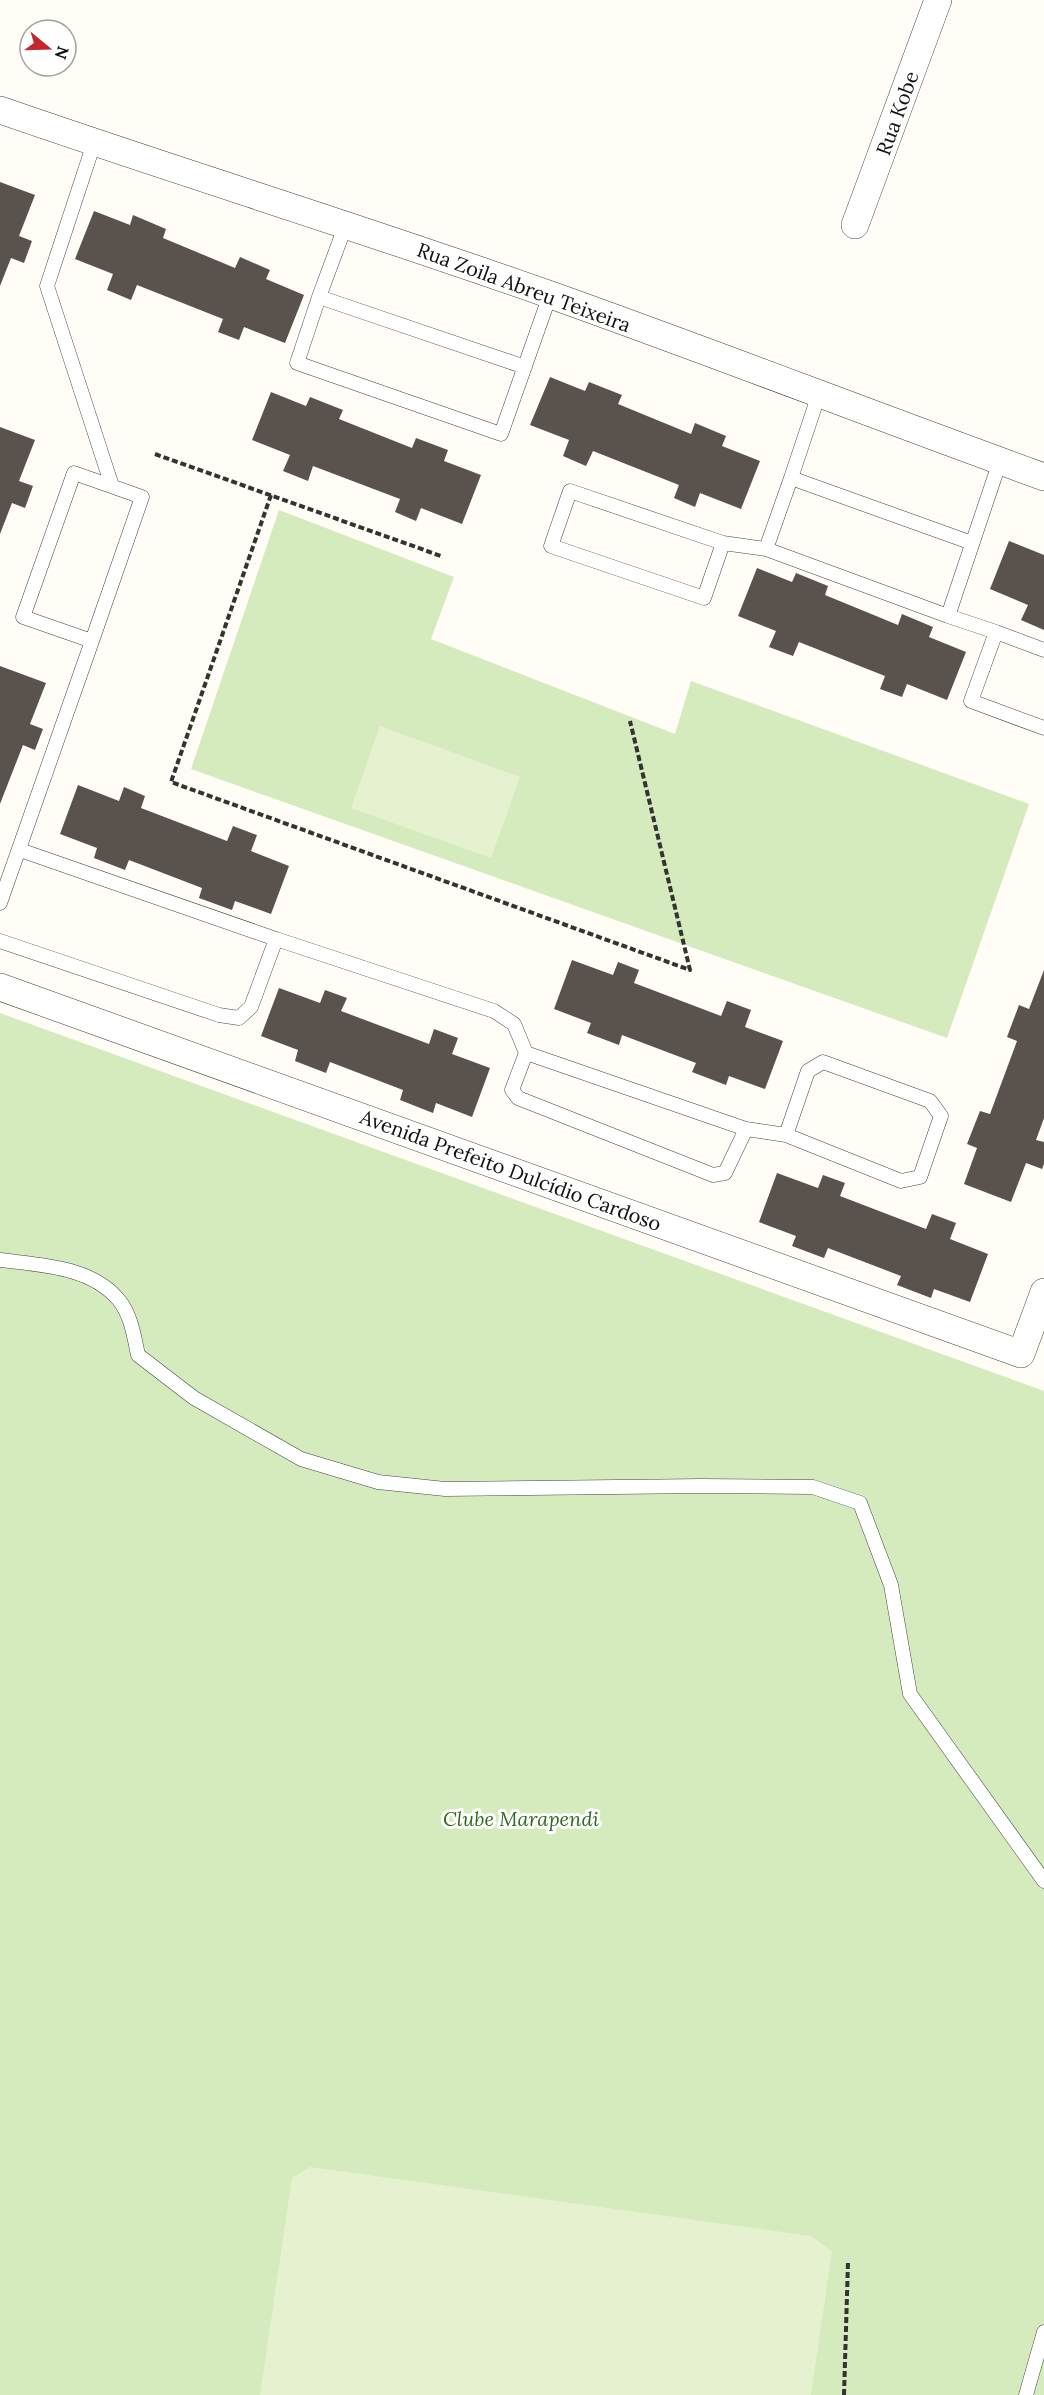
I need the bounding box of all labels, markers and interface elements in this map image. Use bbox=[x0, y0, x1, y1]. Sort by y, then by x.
north arrow bbox=[18, 18, 78, 78]
text: N bbox=[51, 44, 74, 62]
street label: Rua Kobe bbox=[870, 67, 924, 158]
street label: Rua Zoila Abreu Teixeira bbox=[414, 237, 634, 337]
street label: Avenida Prefeito Dulcídio Cardoso bbox=[356, 1103, 665, 1236]
park label: Clube Marapendi bbox=[443, 1806, 599, 1831]

